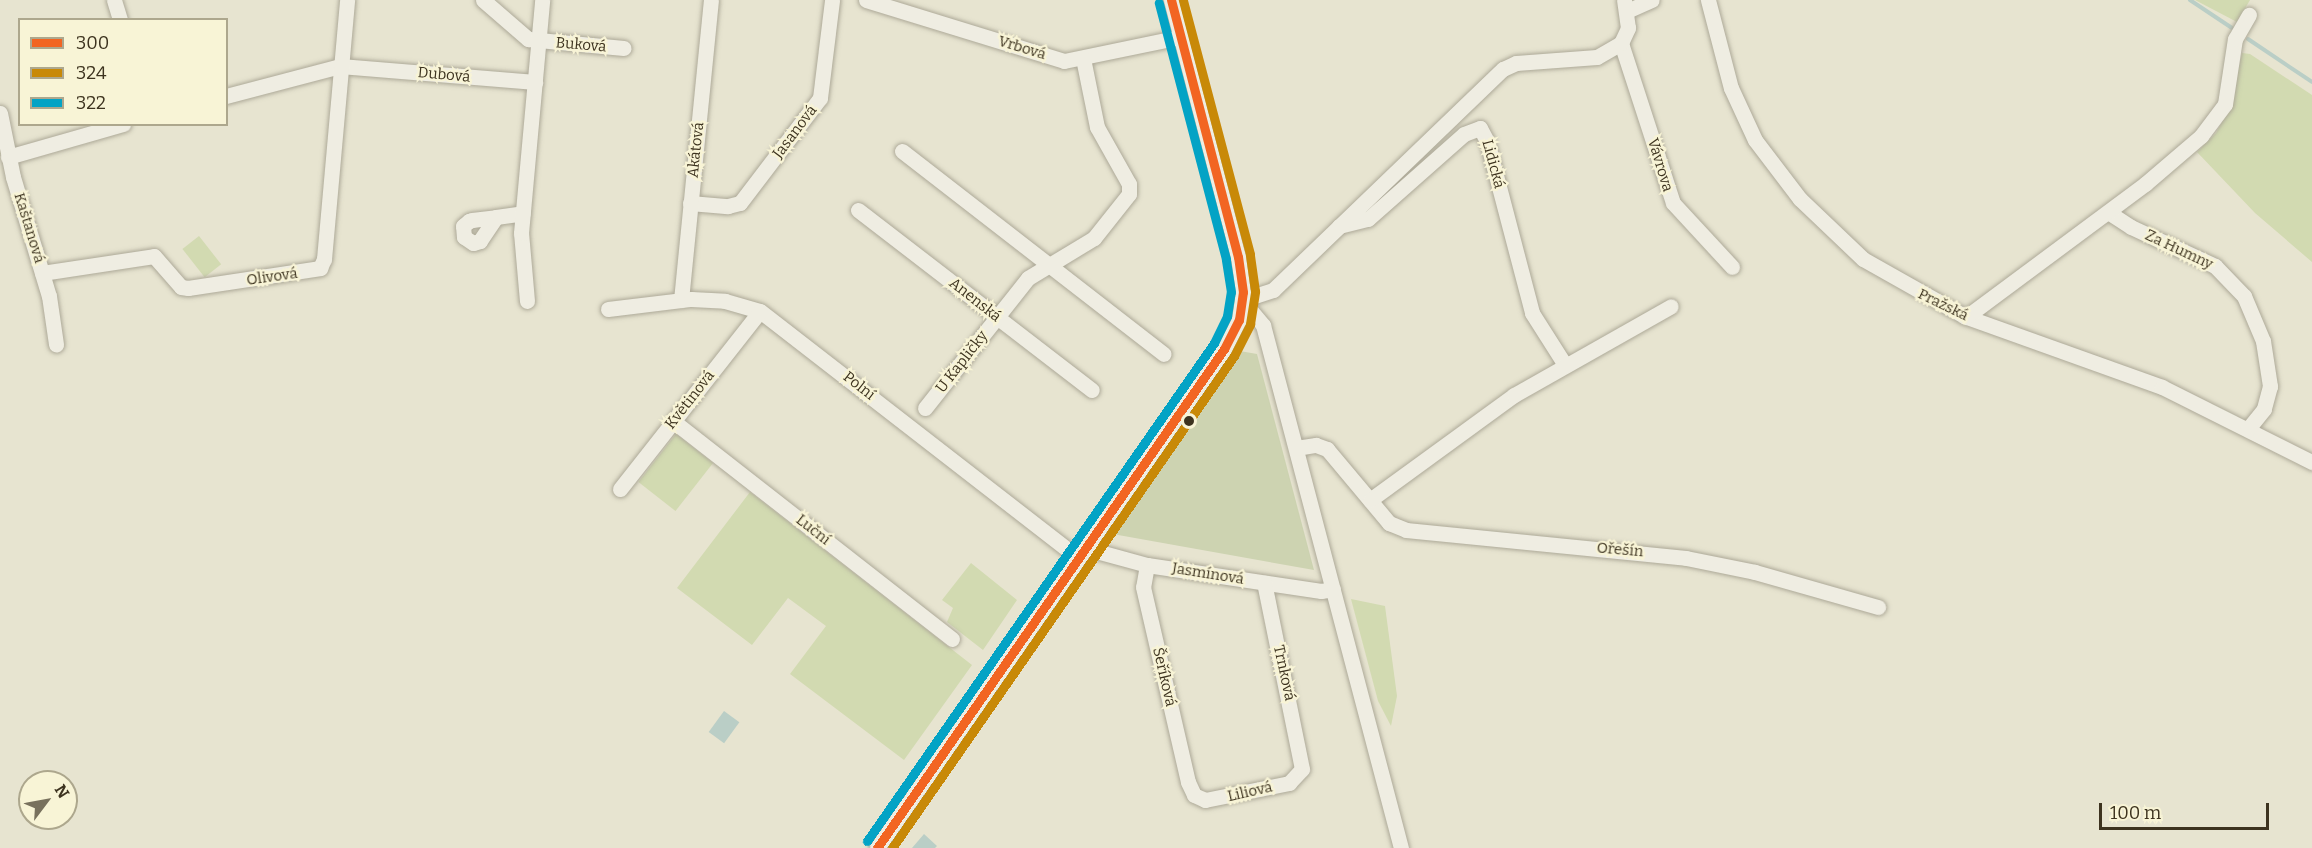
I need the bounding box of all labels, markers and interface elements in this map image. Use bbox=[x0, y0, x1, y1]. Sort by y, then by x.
legend bbox=[18, 18, 228, 126]
text: 300 bbox=[76, 32, 109, 54]
street label: Vrbová bbox=[996, 32, 1048, 64]
street label: Buková bbox=[555, 34, 607, 56]
text: 324 bbox=[76, 62, 107, 84]
street label: Dubová bbox=[417, 64, 471, 86]
text: 322 bbox=[76, 92, 106, 114]
street label: Jasanová bbox=[769, 102, 821, 162]
street label: Akátová bbox=[684, 121, 708, 179]
street label: Vávrova bbox=[1643, 136, 1677, 194]
street label: Lidická bbox=[1478, 138, 1508, 190]
street label: Kaštanová bbox=[10, 191, 48, 265]
street label: Za Humny bbox=[2142, 226, 2216, 274]
street label: Olivová bbox=[245, 265, 299, 289]
street label: Anenská bbox=[945, 274, 1005, 326]
street label: Pražská bbox=[1915, 285, 1971, 325]
street label: U Kapličky bbox=[932, 327, 992, 397]
street label: Květinová bbox=[661, 367, 719, 433]
street label: Polní bbox=[839, 368, 879, 404]
unlabelled marker bbox=[1183, 415, 1195, 427]
street label: Luční bbox=[792, 511, 834, 549]
street label: Ořešín bbox=[1596, 539, 1644, 561]
street label: Jasmínová bbox=[1171, 559, 1245, 589]
street label: Trnková bbox=[1269, 643, 1299, 703]
street label: Šeříková bbox=[1148, 646, 1180, 708]
north arrow bbox=[18, 770, 78, 830]
street label: Liliová bbox=[1226, 778, 1274, 806]
text: N bbox=[51, 781, 73, 802]
scale bar bbox=[2102, 791, 2272, 829]
text: 100 m bbox=[2110, 802, 2161, 824]

